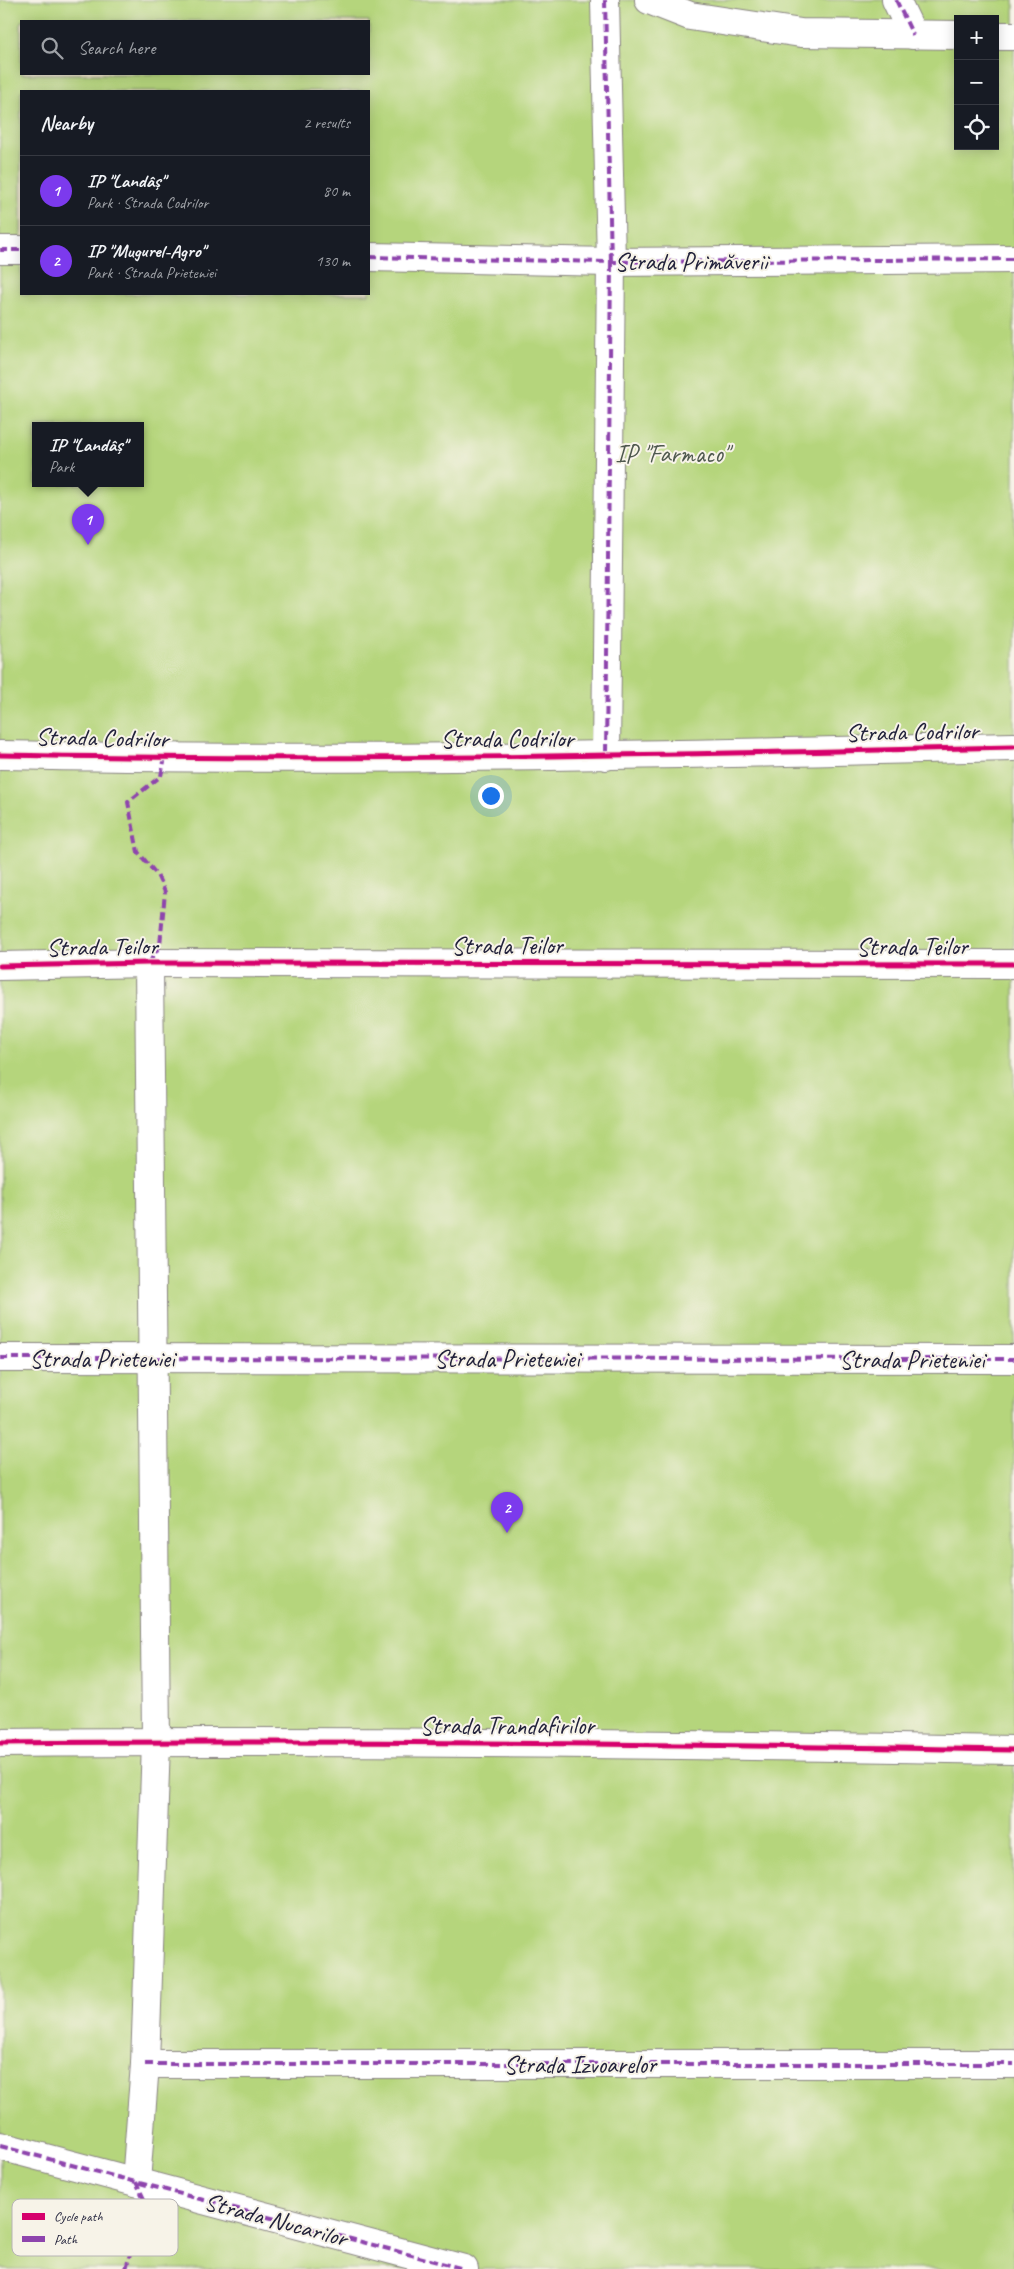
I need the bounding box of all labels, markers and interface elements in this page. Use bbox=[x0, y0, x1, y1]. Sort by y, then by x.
map controls bbox=[954, 15, 999, 150]
button: + bbox=[954, 15, 999, 60]
search box bbox=[20, 20, 370, 75]
icon: search bbox=[38, 34, 66, 62]
text: Search here bbox=[78, 36, 155, 60]
button: − bbox=[954, 60, 999, 105]
button: locate bbox=[954, 105, 999, 150]
text: Nearby bbox=[40, 110, 93, 136]
text: 2 results bbox=[303, 113, 350, 133]
text: IP "Landâș" bbox=[87, 169, 165, 193]
text: 1 bbox=[52, 181, 60, 201]
text: 80 m bbox=[323, 181, 350, 201]
text: Park · Strada Codrilor bbox=[87, 193, 208, 213]
text: IP "Mugurel-Agro" bbox=[87, 239, 205, 263]
street label: Strada Primăverii bbox=[614, 246, 771, 278]
text: 2 bbox=[52, 251, 60, 271]
text: 130 m bbox=[316, 251, 350, 271]
text: Park · Strada Prieteniei bbox=[87, 263, 216, 283]
popup bbox=[32, 422, 144, 487]
text: IP "Landâș" bbox=[49, 433, 127, 457]
park label: IP "Farmaco" bbox=[615, 438, 734, 470]
text: Park bbox=[49, 457, 74, 477]
pin: 1 bbox=[72, 504, 104, 545]
street label: Strada Codrilor bbox=[845, 715, 982, 749]
street label: Strada Codrilor bbox=[35, 721, 172, 755]
street label: Strada Codrilor bbox=[441, 723, 576, 755]
your location bbox=[478, 783, 504, 809]
street label: Strada Teilor bbox=[46, 930, 160, 964]
street label: Strada Teilor bbox=[451, 930, 565, 962]
street label: Strada Teilor bbox=[856, 931, 970, 963]
street label: Strada Prieteniei bbox=[29, 1343, 178, 1375]
street label: Strada Prieteniei bbox=[434, 1343, 583, 1375]
street label: Strada Prieteniei bbox=[839, 1344, 988, 1376]
pin: 2 bbox=[491, 1492, 523, 1533]
street label: Strada Trandafirilor bbox=[420, 1710, 596, 1742]
street label: Strada Izvoarelor bbox=[504, 2049, 658, 2081]
street label: Strada Nucarilor bbox=[201, 2186, 354, 2255]
legend bbox=[12, 2199, 178, 2256]
text: Cycle path bbox=[54, 2208, 103, 2225]
text: Path bbox=[54, 2231, 78, 2248]

